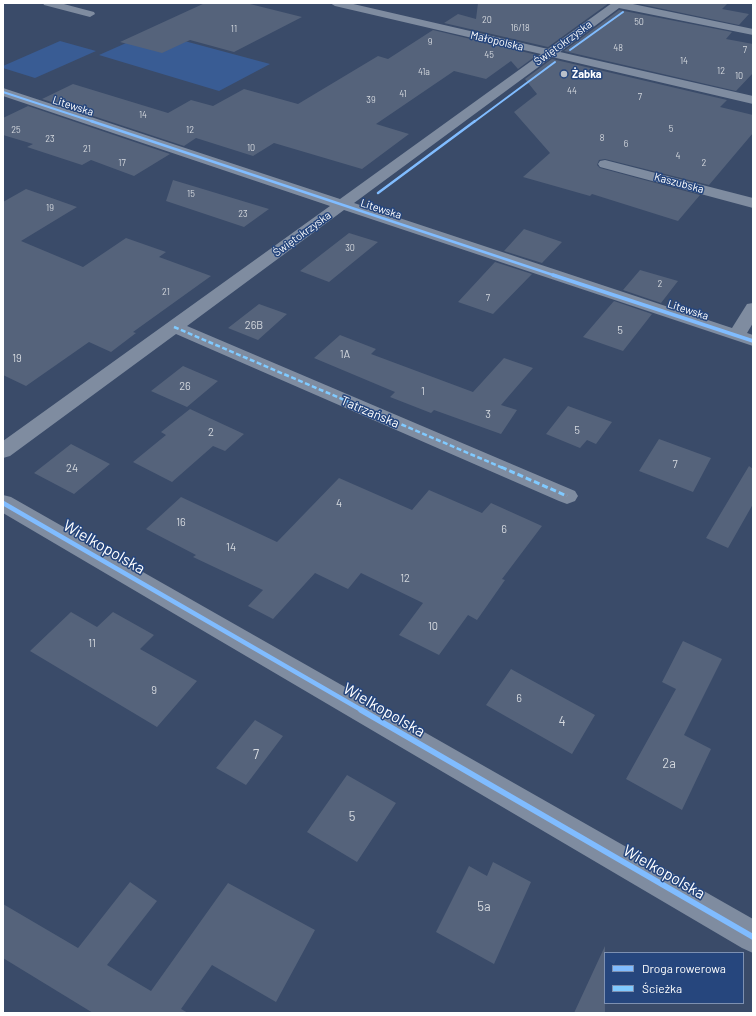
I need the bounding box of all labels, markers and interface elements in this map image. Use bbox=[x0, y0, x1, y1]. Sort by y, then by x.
house number: 20 bbox=[482, 15, 492, 25]
house number: 50 bbox=[634, 17, 644, 27]
street label: Świętokrzyska bbox=[532, 18, 594, 68]
house number: 16/18 bbox=[510, 23, 530, 33]
house number: 11 bbox=[231, 24, 237, 34]
street label: Małopolska bbox=[469, 28, 525, 54]
house number: 9 bbox=[428, 37, 432, 47]
house number: 48 bbox=[613, 43, 623, 53]
house number: 7 bbox=[743, 45, 747, 55]
house number: 45 bbox=[484, 50, 494, 60]
house number: 14 bbox=[680, 56, 688, 66]
house number: 12 bbox=[717, 66, 725, 76]
house number: 41a bbox=[418, 67, 430, 77]
place label: Żabka bbox=[572, 67, 602, 81]
marker: Żabka bbox=[559, 69, 569, 79]
house number: 10 bbox=[735, 71, 743, 81]
house number: 44 bbox=[567, 86, 577, 96]
house number: 41 bbox=[399, 89, 407, 99]
house number: 7 bbox=[638, 92, 642, 102]
street label: Litewska bbox=[51, 93, 95, 119]
house number: 39 bbox=[366, 95, 376, 105]
house number: 14 bbox=[139, 110, 147, 120]
house number: 5 bbox=[669, 124, 673, 134]
house number: 25 bbox=[11, 125, 21, 135]
house number: 12 bbox=[186, 125, 194, 135]
house number: 8 bbox=[600, 133, 604, 143]
house number: 23 bbox=[45, 134, 55, 144]
house number: 6 bbox=[624, 139, 628, 149]
house number: 10 bbox=[247, 143, 255, 153]
house number: 21 bbox=[83, 144, 91, 154]
house number: 4 bbox=[676, 151, 680, 161]
house number: 17 bbox=[118, 158, 126, 168]
house number: 2 bbox=[702, 158, 706, 168]
street label: Kaszubska bbox=[653, 170, 705, 196]
house number: 15 bbox=[187, 189, 195, 199]
street label: Litewska bbox=[359, 196, 403, 222]
house number: 19 bbox=[46, 203, 54, 213]
house number: 23 bbox=[238, 209, 248, 219]
street label: Świętokrzyska bbox=[271, 209, 333, 259]
house number: 30 bbox=[345, 243, 355, 253]
house number: 2 bbox=[658, 279, 662, 289]
house number: 21 bbox=[162, 287, 170, 297]
house number: 7 bbox=[486, 293, 490, 303]
street label: Litewska bbox=[666, 297, 710, 323]
house number: 26B bbox=[245, 318, 263, 332]
house number: 5 bbox=[617, 323, 623, 337]
house number: 1A bbox=[340, 347, 350, 361]
house number: 19 bbox=[12, 351, 22, 365]
house number: 26 bbox=[179, 379, 191, 393]
house number: 1 bbox=[421, 384, 425, 398]
street label: Tatrzańska bbox=[338, 393, 402, 431]
house number: 3 bbox=[485, 407, 491, 421]
house number: 5 bbox=[574, 423, 580, 437]
house number: 2 bbox=[208, 425, 214, 439]
house number: 7 bbox=[672, 457, 678, 471]
house number: 24 bbox=[66, 461, 78, 475]
house number: 4 bbox=[336, 496, 342, 510]
house number: 16 bbox=[176, 515, 186, 529]
street label: Wielkopolska bbox=[60, 516, 148, 578]
house number: 6 bbox=[501, 522, 507, 536]
house number: 14 bbox=[226, 540, 236, 554]
house number: 12 bbox=[400, 571, 410, 585]
house number: 10 bbox=[428, 619, 438, 633]
house number: 11 bbox=[88, 636, 96, 650]
street label: Wielkopolska bbox=[340, 679, 428, 741]
house number: 9 bbox=[151, 683, 157, 697]
house number: 6 bbox=[516, 691, 522, 705]
house number: 4 bbox=[558, 714, 566, 730]
house number: 7 bbox=[253, 747, 259, 763]
house number: 2a bbox=[662, 756, 676, 772]
house number: 5 bbox=[349, 809, 355, 825]
street label: Wielkopolska bbox=[620, 841, 708, 903]
house number: 5a bbox=[477, 899, 491, 915]
legend bbox=[604, 952, 744, 1004]
text: Droga rowerowa bbox=[642, 961, 726, 975]
text: Ścieżka bbox=[642, 981, 682, 995]

